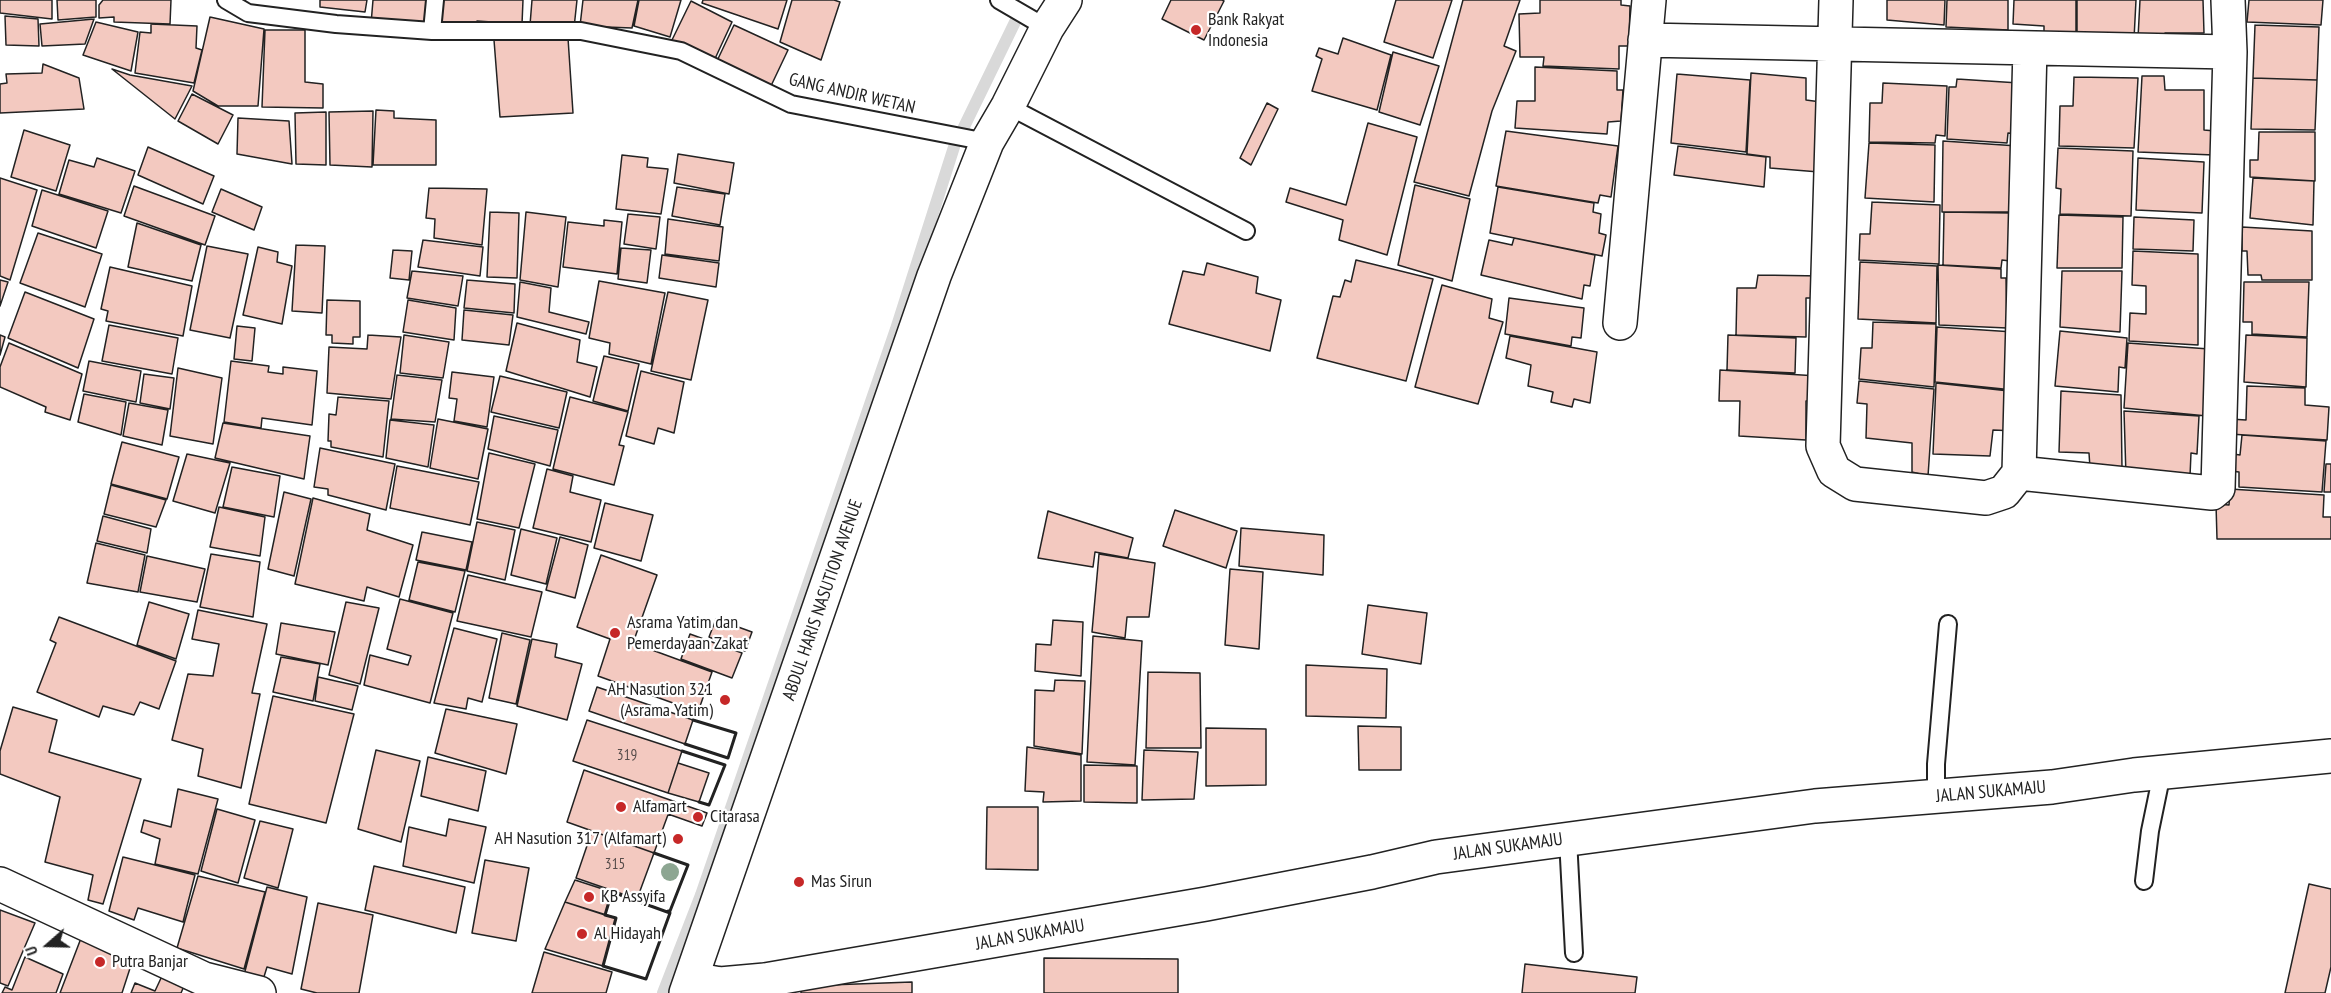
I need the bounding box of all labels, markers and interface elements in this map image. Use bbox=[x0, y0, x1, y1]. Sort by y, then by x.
place label: Bank Rakyat Indonesia bbox=[1208, 9, 1284, 52]
marker: Bank Rakyat Indonesia bbox=[1189, 23, 1203, 37]
street label: GANG ANDIR WETAN bbox=[787, 69, 917, 119]
street label: ABDUL HARIS NASUTION AVENUE bbox=[778, 497, 868, 703]
place label: Asrama Yatim dan Pemerdayaan Zakat bbox=[627, 612, 748, 654]
marker: Asrama Yatim dan Pemerdayaan Zakat bbox=[608, 626, 622, 640]
place label: AH Nasution 321 (Asrama Yatim) bbox=[608, 679, 713, 722]
marker: AH Nasution 321 (Asrama Yatim) bbox=[718, 693, 732, 707]
house number: 319 bbox=[617, 747, 637, 765]
street label: JALAN SUKAMAJU bbox=[1935, 776, 2047, 808]
place label: Alfamart bbox=[633, 796, 687, 818]
marker: Alfamart bbox=[614, 800, 628, 814]
place label: Citarasa bbox=[710, 806, 760, 828]
marker: Citarasa bbox=[691, 810, 705, 824]
place label: AH Nasution 317 (Alfamart) bbox=[495, 828, 666, 850]
street label: JALAN SUKAMAJU bbox=[1452, 829, 1564, 865]
marker: AH Nasution 317 (Alfamart) bbox=[671, 832, 685, 846]
house number: 315 bbox=[605, 856, 625, 874]
place label: Mas Sirun bbox=[811, 871, 872, 893]
marker: Mas Sirun bbox=[792, 875, 806, 889]
place label: KB Assyifa bbox=[601, 886, 665, 908]
marker: KB Assyifa bbox=[582, 890, 596, 904]
north arrow bbox=[18, 915, 78, 975]
street label: JALAN SUKAMAJU bbox=[974, 915, 1086, 955]
place label: Al Hidayah bbox=[594, 923, 661, 945]
marker: Al Hidayah bbox=[575, 927, 589, 941]
text: U bbox=[20, 944, 42, 958]
place label: Putra Banjar bbox=[112, 951, 188, 973]
marker: Putra Banjar bbox=[93, 955, 107, 969]

